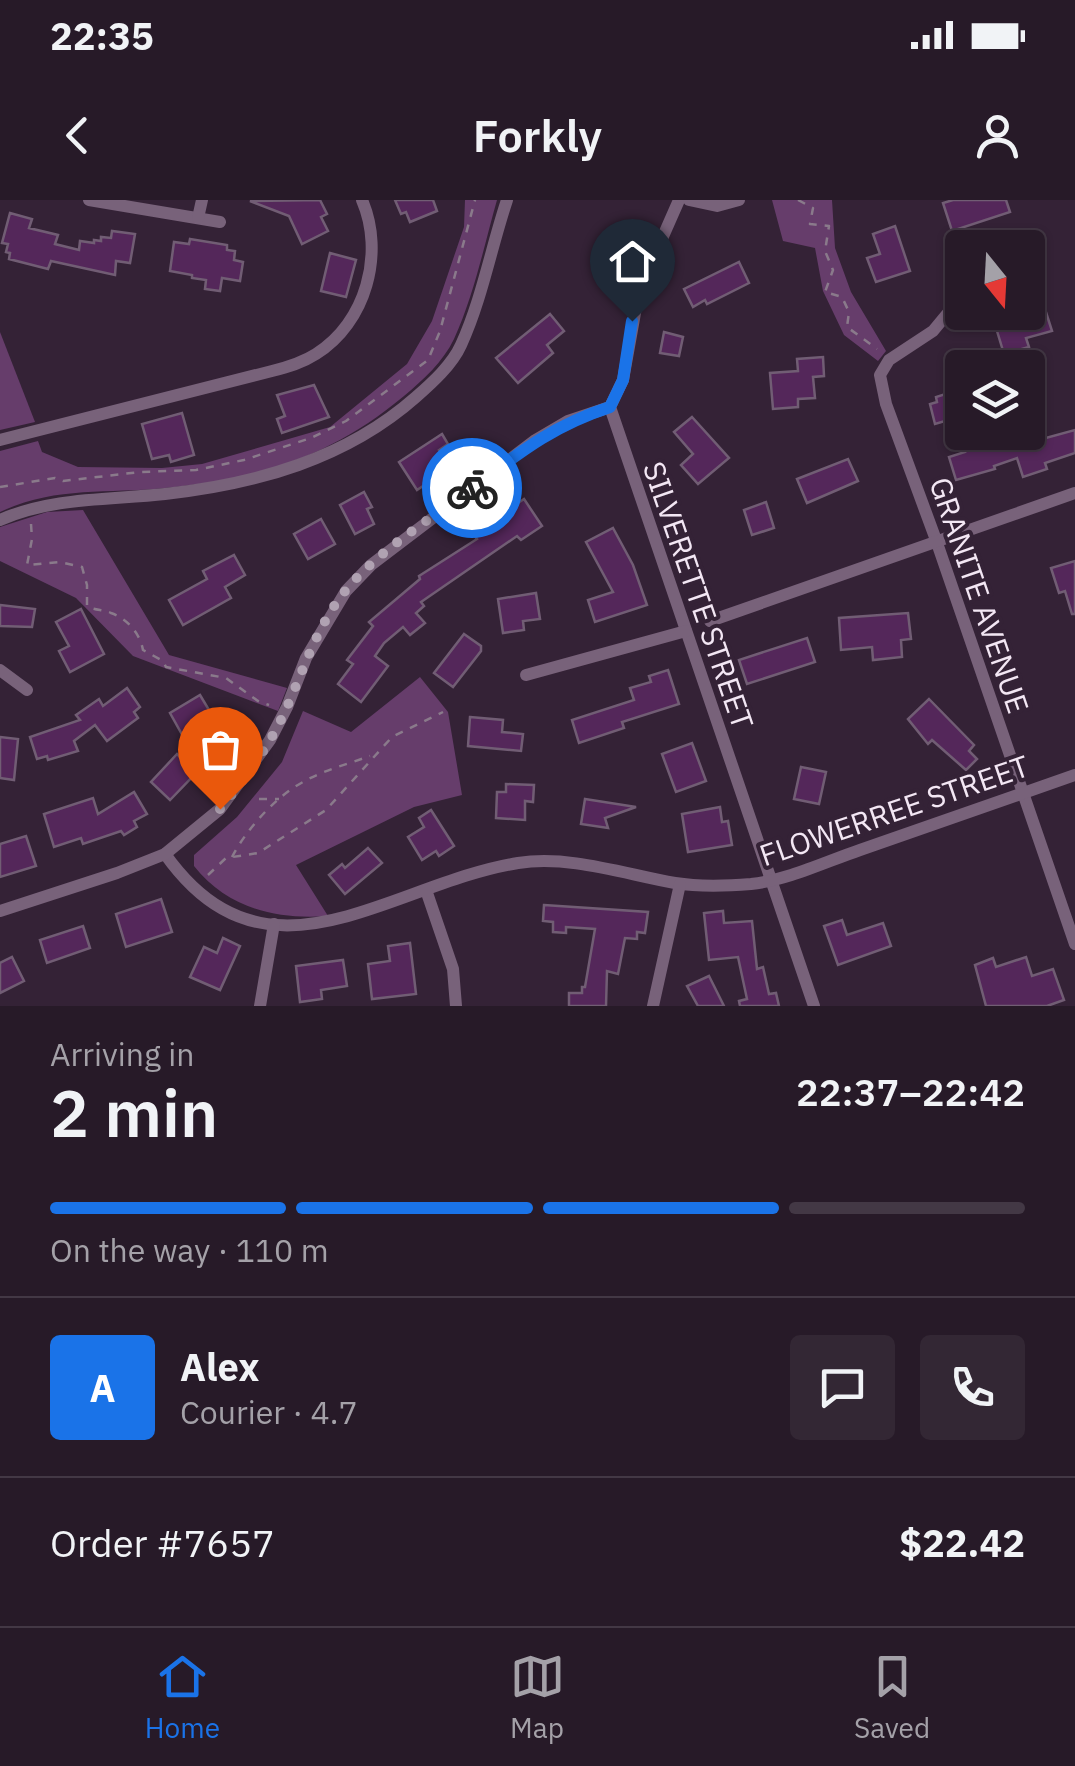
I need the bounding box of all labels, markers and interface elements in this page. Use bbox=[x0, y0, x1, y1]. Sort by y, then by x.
text: 22:35 bbox=[50, 11, 154, 60]
text: Forkly bbox=[473, 106, 602, 164]
icon: back bbox=[50, 108, 105, 163]
icon: person bbox=[970, 108, 1025, 163]
pin bbox=[590, 219, 675, 322]
north arrow bbox=[945, 230, 1045, 330]
map controls bbox=[945, 230, 1045, 450]
icon: home bbox=[605, 234, 660, 289]
button: layers bbox=[945, 350, 1045, 450]
courier bbox=[422, 438, 522, 538]
street label: SILVERETTE STREET bbox=[635, 456, 763, 734]
icon: bike bbox=[445, 461, 500, 516]
street label: GRANITE AVENUE bbox=[921, 472, 1039, 718]
pin bbox=[178, 707, 263, 810]
icon: bag bbox=[193, 722, 248, 777]
street label: FLOWERREE STREET bbox=[754, 746, 1034, 874]
text: Arriving in bbox=[50, 1033, 195, 1075]
text: 22:37–22:42 bbox=[796, 1067, 1025, 1116]
text: 2 min bbox=[50, 1070, 218, 1155]
text: On the way · 110 m bbox=[50, 1229, 329, 1271]
button: chat bbox=[790, 1335, 895, 1440]
button: phone bbox=[920, 1335, 1025, 1440]
text: Alex bbox=[180, 1342, 260, 1391]
text: A bbox=[89, 1363, 116, 1412]
text: Courier · 4.7 bbox=[180, 1391, 358, 1433]
text: Order #7657 bbox=[50, 1518, 275, 1567]
text: $22.42 bbox=[899, 1518, 1025, 1567]
tab: Home bbox=[145, 1649, 220, 1746]
tab: Map bbox=[510, 1649, 565, 1746]
tab: Saved bbox=[854, 1649, 930, 1746]

